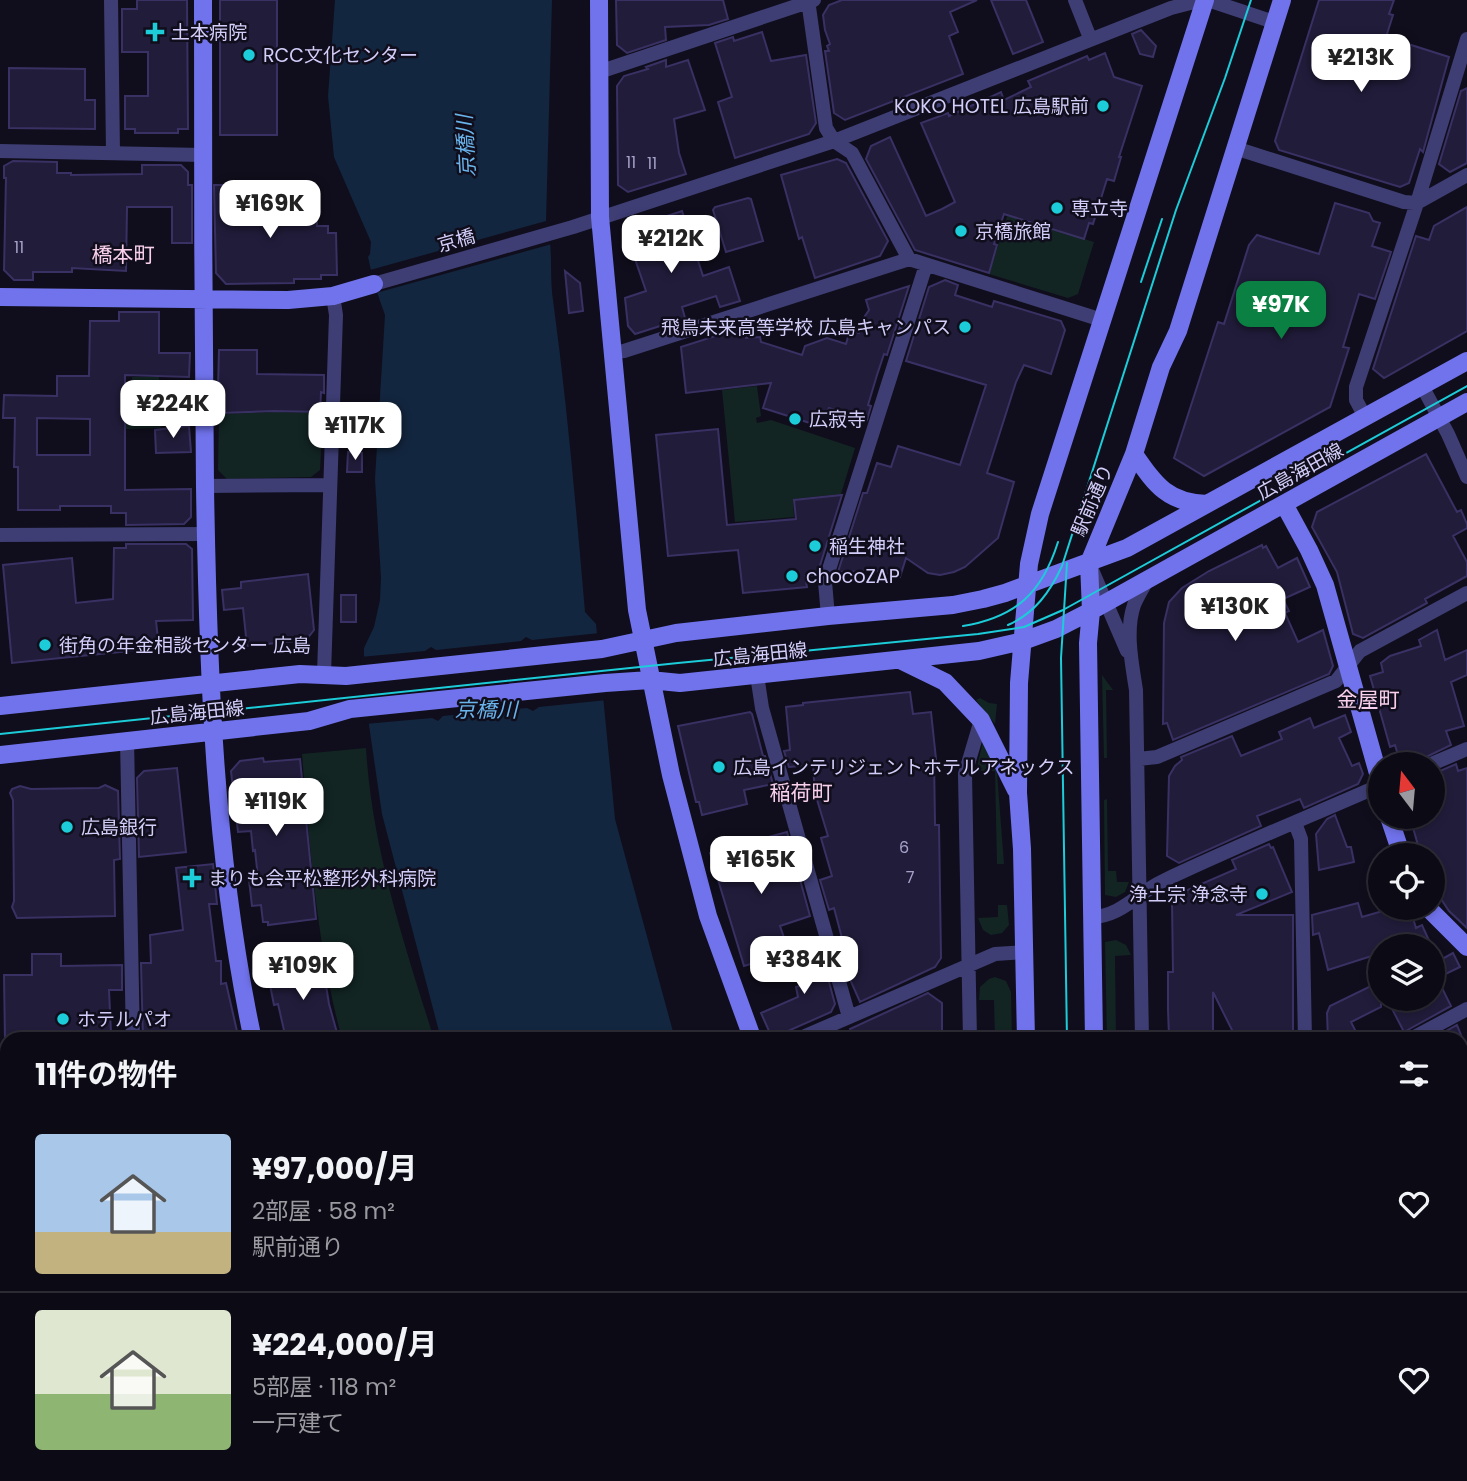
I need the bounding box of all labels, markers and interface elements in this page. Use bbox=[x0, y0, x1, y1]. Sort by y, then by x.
place label: 土本病院 bbox=[171, 19, 247, 46]
marker: 土本病院 bbox=[145, 22, 165, 42]
pin: ¥213K bbox=[1312, 34, 1410, 94]
text: ¥213K bbox=[1327, 41, 1395, 73]
place label: RCC文化センター bbox=[263, 42, 418, 69]
marker: RCC文化センター bbox=[241, 47, 257, 63]
place label: KOKO HOTEL 広島駅前 bbox=[894, 93, 1089, 120]
marker: KOKO HOTEL 広島駅前 bbox=[1095, 98, 1111, 114]
water label: 京橋川 bbox=[449, 112, 482, 178]
house number: 11 bbox=[626, 151, 636, 174]
house number: 11 bbox=[647, 152, 657, 175]
pin: ¥169K bbox=[221, 180, 319, 240]
text: ¥169K bbox=[236, 187, 304, 219]
place label: 専立寺 bbox=[1071, 195, 1128, 222]
marker: 専立寺 bbox=[1049, 200, 1065, 216]
pin: ¥212K bbox=[622, 216, 720, 275]
place label: 京橋旅館 bbox=[975, 218, 1051, 245]
street label: 京橋 bbox=[434, 222, 478, 259]
text: ¥212K bbox=[638, 222, 704, 254]
marker: 京橋旅館 bbox=[953, 223, 969, 239]
house number: 11 bbox=[14, 236, 24, 259]
district label: 橋本町 bbox=[92, 240, 155, 269]
pin: ¥97K bbox=[1240, 282, 1322, 341]
text: ¥97K bbox=[1252, 288, 1310, 320]
place label: 飛鳥未来高等学校 広島キャンパス bbox=[661, 314, 951, 341]
marker: 飛鳥未来高等学校 広島キャンパス bbox=[957, 319, 973, 335]
pin: ¥224K bbox=[124, 380, 222, 440]
text: ¥224K bbox=[136, 387, 210, 419]
pin: ¥117K bbox=[306, 402, 404, 462]
place label: 広寂寺 bbox=[809, 406, 866, 433]
text: ¥117K bbox=[324, 409, 386, 441]
marker: 広寂寺 bbox=[787, 411, 803, 427]
street label: 広島海田線 bbox=[1252, 437, 1348, 506]
street label: 駅前通り bbox=[1065, 460, 1120, 540]
place label: 稲生神社 bbox=[829, 533, 905, 560]
marker: 稲生神社 bbox=[807, 538, 823, 554]
place label: chocoZAP bbox=[806, 563, 900, 590]
marker: chocoZAP bbox=[784, 568, 800, 584]
pin: ¥130K bbox=[1186, 584, 1284, 643]
text: ¥130K bbox=[1200, 590, 1270, 622]
place label: 街角の年金相談センター 広島 bbox=[59, 632, 311, 659]
street label: 広島海田線 bbox=[711, 636, 809, 673]
marker: 街角の年金相談センター 広島 bbox=[37, 637, 53, 653]
district label: 金屋町 bbox=[1337, 685, 1400, 714]
street label: 広島海田線 bbox=[148, 694, 246, 731]
water label: 京橋川 bbox=[455, 695, 519, 724]
north arrow bbox=[1368, 752, 1446, 830]
map controls bbox=[1368, 752, 1445, 1011]
place label: 広島インテリジェントホテルアネックス bbox=[733, 754, 1074, 781]
marker: 広島インテリジェントホテルアネックス bbox=[711, 759, 727, 775]
pin: ¥119K bbox=[227, 778, 325, 838]
district label: 稲荷町 bbox=[770, 778, 833, 807]
text: ¥119K bbox=[245, 785, 307, 817]
place label: 広島銀行 bbox=[81, 814, 157, 841]
marker: 広島銀行 bbox=[59, 819, 75, 835]
pin: ¥165K bbox=[712, 836, 810, 896]
house number: 6 bbox=[899, 836, 909, 859]
text: ¥165K bbox=[726, 843, 796, 875]
button: locate bbox=[1368, 843, 1445, 920]
place label: まりも会平松整形外科病院 bbox=[208, 865, 436, 892]
house number: 7 bbox=[906, 866, 915, 889]
marker: まりも会平松整形外科病院 bbox=[182, 868, 202, 888]
place label: 浄土宗 浄念寺 bbox=[1129, 881, 1248, 908]
marker: 浄土宗 浄念寺 bbox=[1254, 886, 1270, 902]
button: layers bbox=[1368, 934, 1445, 1011]
pin: ¥384K bbox=[755, 936, 853, 996]
pin: ¥109K bbox=[254, 942, 352, 1002]
text: ¥384K bbox=[766, 943, 842, 975]
text: ¥109K bbox=[268, 949, 338, 981]
place label: ホテルパオ bbox=[77, 1006, 172, 1033]
marker: ホテルパオ bbox=[55, 1011, 71, 1027]
text: 11件の物件 bbox=[35, 1053, 178, 1096]
icon: filters bbox=[1395, 1055, 1433, 1093]
text: ¥97,000/月 bbox=[252, 1147, 418, 1190]
icon: home bbox=[91, 1162, 175, 1246]
icon: heart bbox=[1395, 1185, 1433, 1223]
text: 2部屋 · 58 m² bbox=[252, 1195, 395, 1227]
text: 駅前通り bbox=[252, 1231, 344, 1263]
text: ¥224,000/月 bbox=[252, 1323, 438, 1366]
icon: home bbox=[91, 1338, 175, 1422]
icon: heart bbox=[1395, 1361, 1433, 1399]
text: 5部屋 · 118 m² bbox=[252, 1371, 396, 1403]
text: 一戸建て bbox=[252, 1407, 344, 1439]

